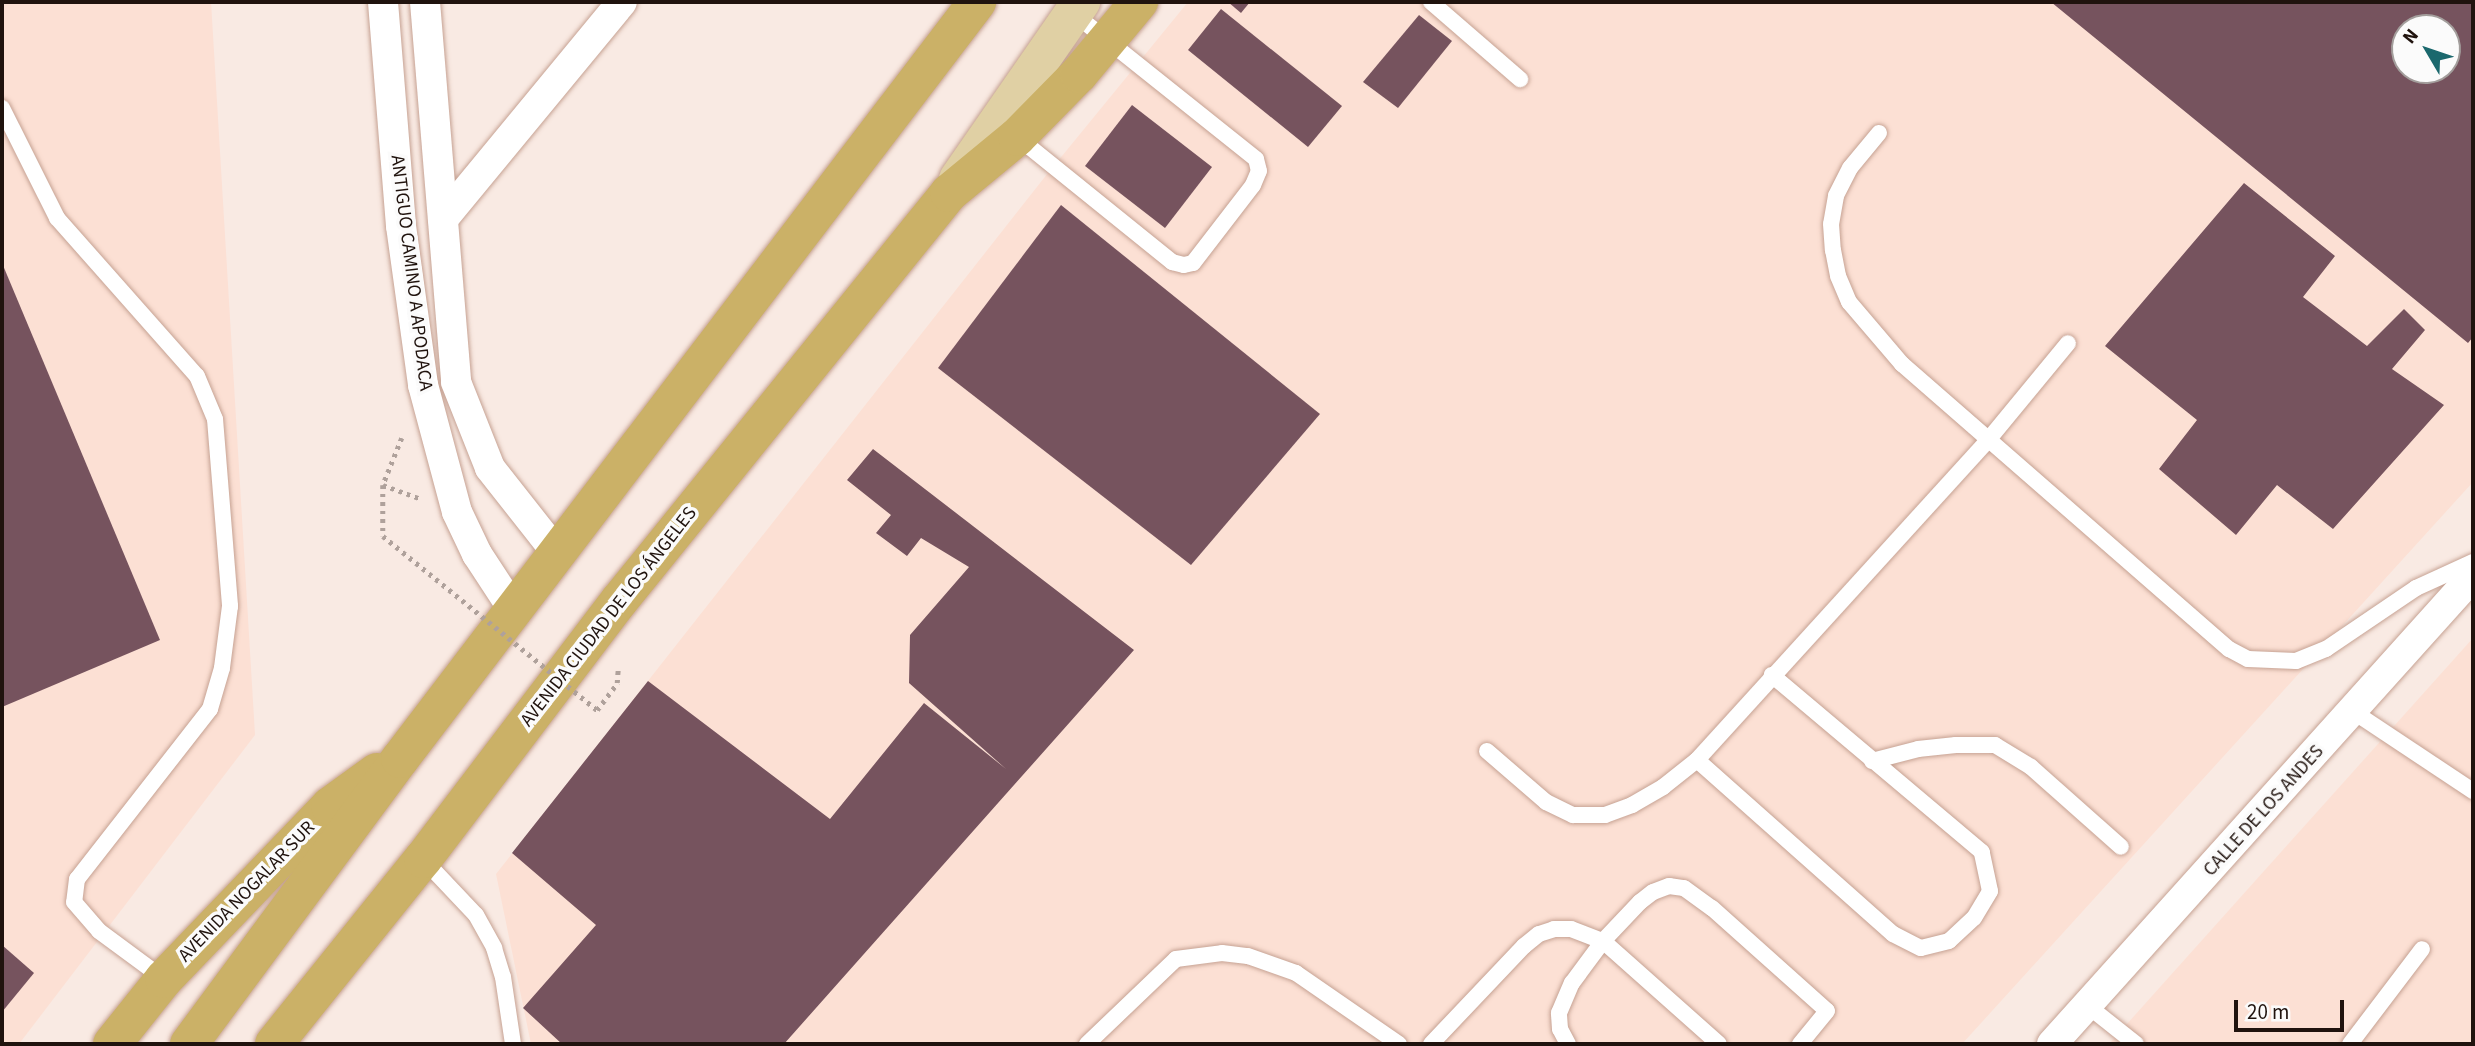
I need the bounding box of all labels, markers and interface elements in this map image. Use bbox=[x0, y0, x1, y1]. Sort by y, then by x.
north arrow bbox=[2391, 14, 2461, 84]
text: N bbox=[2396, 23, 2425, 50]
street label: ANTIGUO CAMINO A APODACA bbox=[385, 154, 437, 392]
street label: AVENIDA CIUDAD DE LOS ÁNGELES bbox=[516, 503, 702, 731]
street label: CALLE DE LOS ANDES bbox=[2199, 741, 2329, 881]
street label: AVENIDA NOGALAR SUR bbox=[174, 817, 320, 967]
scale bar bbox=[2237, 986, 2347, 1030]
text: 20 m bbox=[2247, 997, 2289, 1027]

